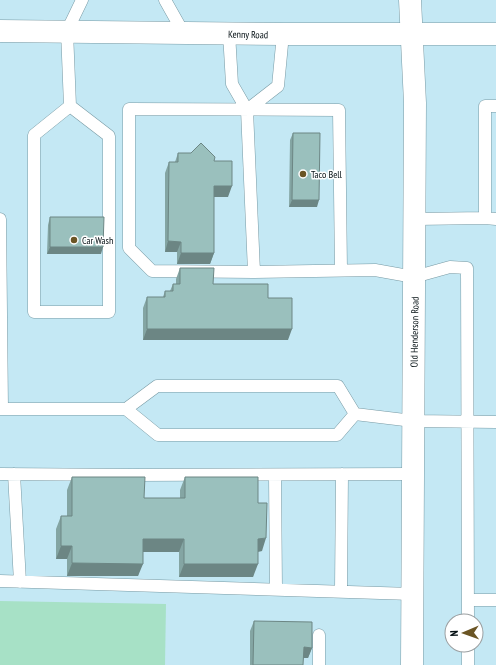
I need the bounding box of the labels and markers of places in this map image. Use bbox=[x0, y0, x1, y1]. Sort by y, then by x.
place label: Taco Bell bbox=[311, 168, 343, 181]
marker: Taco Bell bbox=[298, 169, 308, 179]
place label: Car Wash bbox=[82, 234, 113, 247]
marker: Car Wash bbox=[69, 235, 79, 245]

